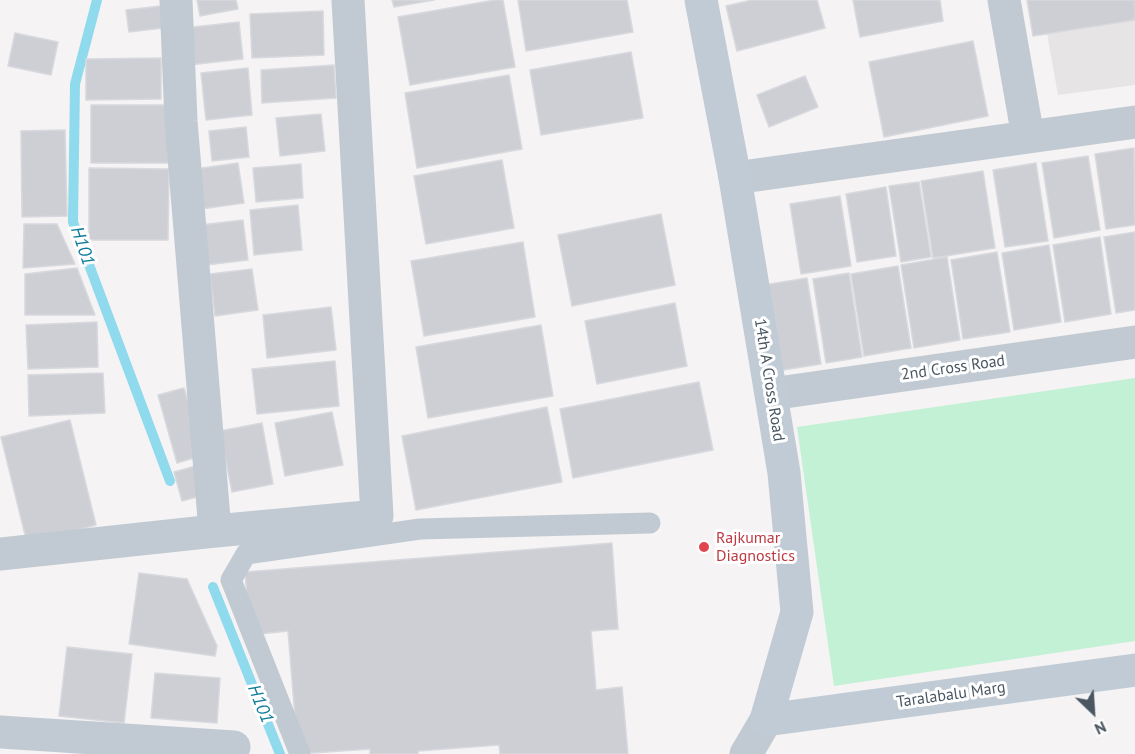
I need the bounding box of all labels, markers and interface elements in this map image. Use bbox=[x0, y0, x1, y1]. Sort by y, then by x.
water label: H101 bbox=[65, 224, 99, 268]
street label: 14th A Cross Road bbox=[750, 317, 788, 443]
street label: 2nd Cross Road bbox=[900, 351, 1006, 385]
place label: Rajkumar Diagnostics bbox=[716, 528, 795, 566]
marker: Rajkumar Diagnostics bbox=[697, 540, 711, 554]
street label: Taralabalu Marg bbox=[895, 678, 1007, 712]
water label: H101 bbox=[243, 682, 277, 726]
north arrow bbox=[1063, 682, 1123, 742]
text: N bbox=[1092, 717, 1110, 740]

